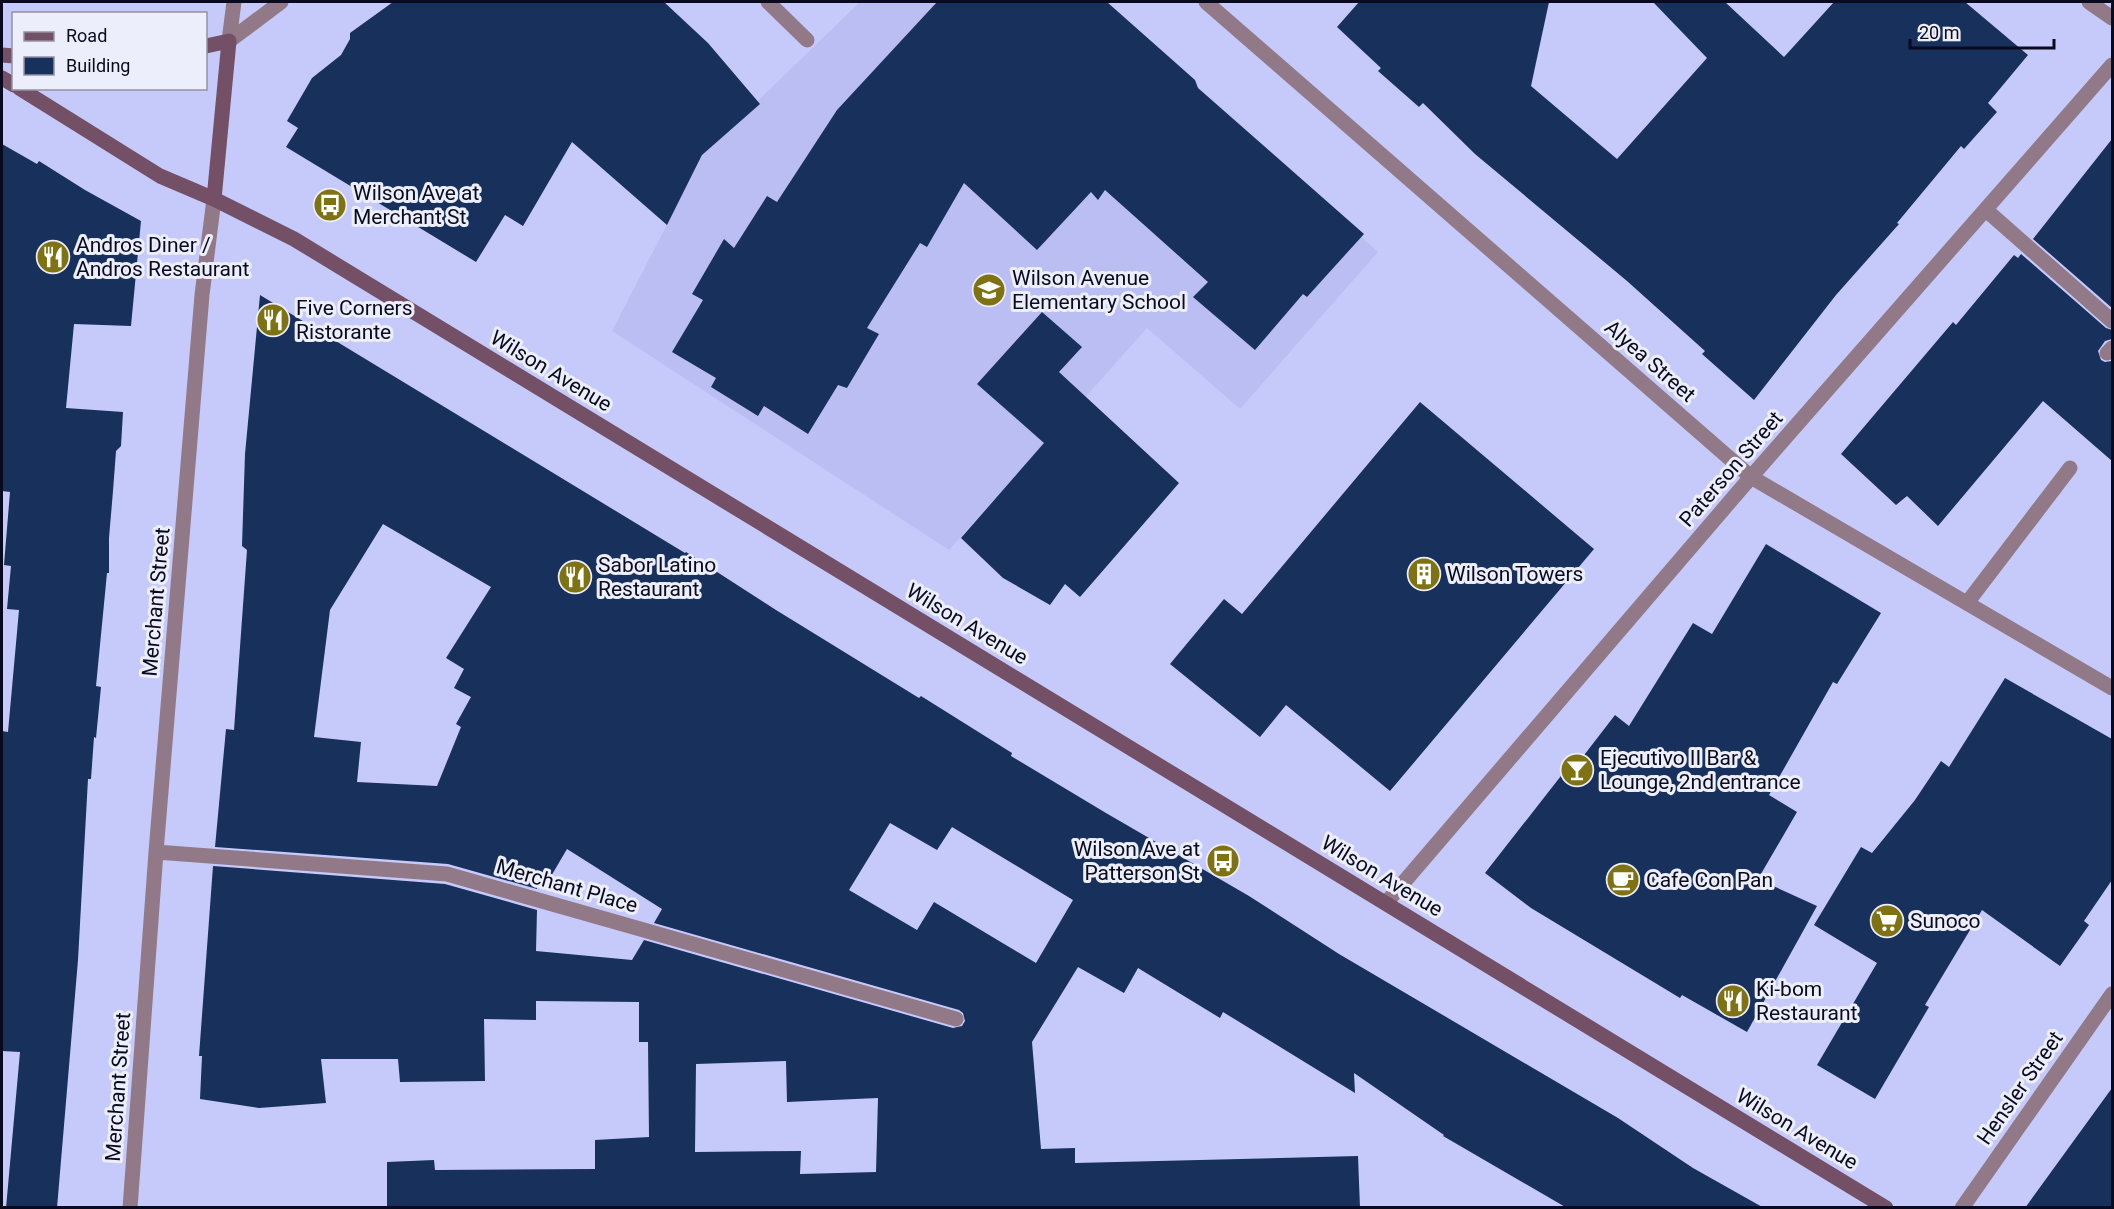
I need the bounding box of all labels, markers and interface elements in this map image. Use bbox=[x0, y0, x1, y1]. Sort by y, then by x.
legend bbox=[12, 12, 207, 90]
scale bar bbox=[1910, 12, 2054, 50]
text: 20 m bbox=[1919, 22, 1959, 43]
text: Road bbox=[66, 25, 107, 46]
text: Building bbox=[66, 55, 130, 76]
place label: Wilson Ave at Merchant St bbox=[353, 181, 479, 229]
bus stop icon: Wilson Ave at Merchant St bbox=[312, 187, 348, 223]
place label: Andros Diner / Andros Restaurant bbox=[76, 233, 250, 281]
restaurant icon: Andros Diner / Andros Restaurant bbox=[35, 239, 71, 275]
place label: Wilson Avenue Elementary School bbox=[1012, 266, 1186, 314]
school or university icon: Wilson Avenue Elementary School bbox=[971, 272, 1007, 308]
place label: Five Corners Ristorante bbox=[296, 296, 413, 344]
restaurant icon: Five Corners Ristorante bbox=[255, 302, 291, 338]
street label: Alyea Street bbox=[1600, 315, 1700, 407]
street label: Wilson Avenue bbox=[486, 325, 616, 417]
street label: Paterson Street bbox=[1674, 406, 1788, 531]
street label: Merchant Street bbox=[138, 526, 174, 677]
place label: Sabor Latino Restaurant bbox=[598, 553, 716, 601]
building icon: Wilson Towers bbox=[1406, 556, 1442, 592]
restaurant icon: Sabor Latino Restaurant bbox=[557, 559, 593, 595]
place label: Wilson Towers bbox=[1447, 562, 1583, 586]
street label: Wilson Avenue bbox=[902, 578, 1032, 670]
place label: Ejecutivo II Bar & Lounge, 2nd entrance bbox=[1600, 746, 1801, 794]
bar icon: Ejecutivo II Bar & Lounge, 2nd entrance bbox=[1559, 752, 1595, 788]
street label: Wilson Avenue bbox=[1317, 830, 1447, 922]
place label: Wilson Ave at Patterson St bbox=[1074, 837, 1200, 885]
bus stop icon: Wilson Ave at Patterson St bbox=[1205, 843, 1241, 879]
street label: Merchant Place bbox=[494, 854, 640, 918]
cafe icon: Cafe Con Pan bbox=[1605, 862, 1641, 898]
place label: Cafe Con Pan bbox=[1646, 868, 1773, 892]
supermarket icon: Sunoco bbox=[1869, 903, 1905, 939]
place label: Sunoco bbox=[1910, 909, 1981, 933]
place label: Ki-bom Restaurant bbox=[1756, 977, 1858, 1025]
restaurant icon: Ki-bom Restaurant bbox=[1715, 983, 1751, 1019]
street label: Merchant Street bbox=[101, 1011, 135, 1162]
street label: Hensler Street bbox=[1972, 1027, 2068, 1149]
street label: Wilson Avenue bbox=[1732, 1083, 1862, 1175]

